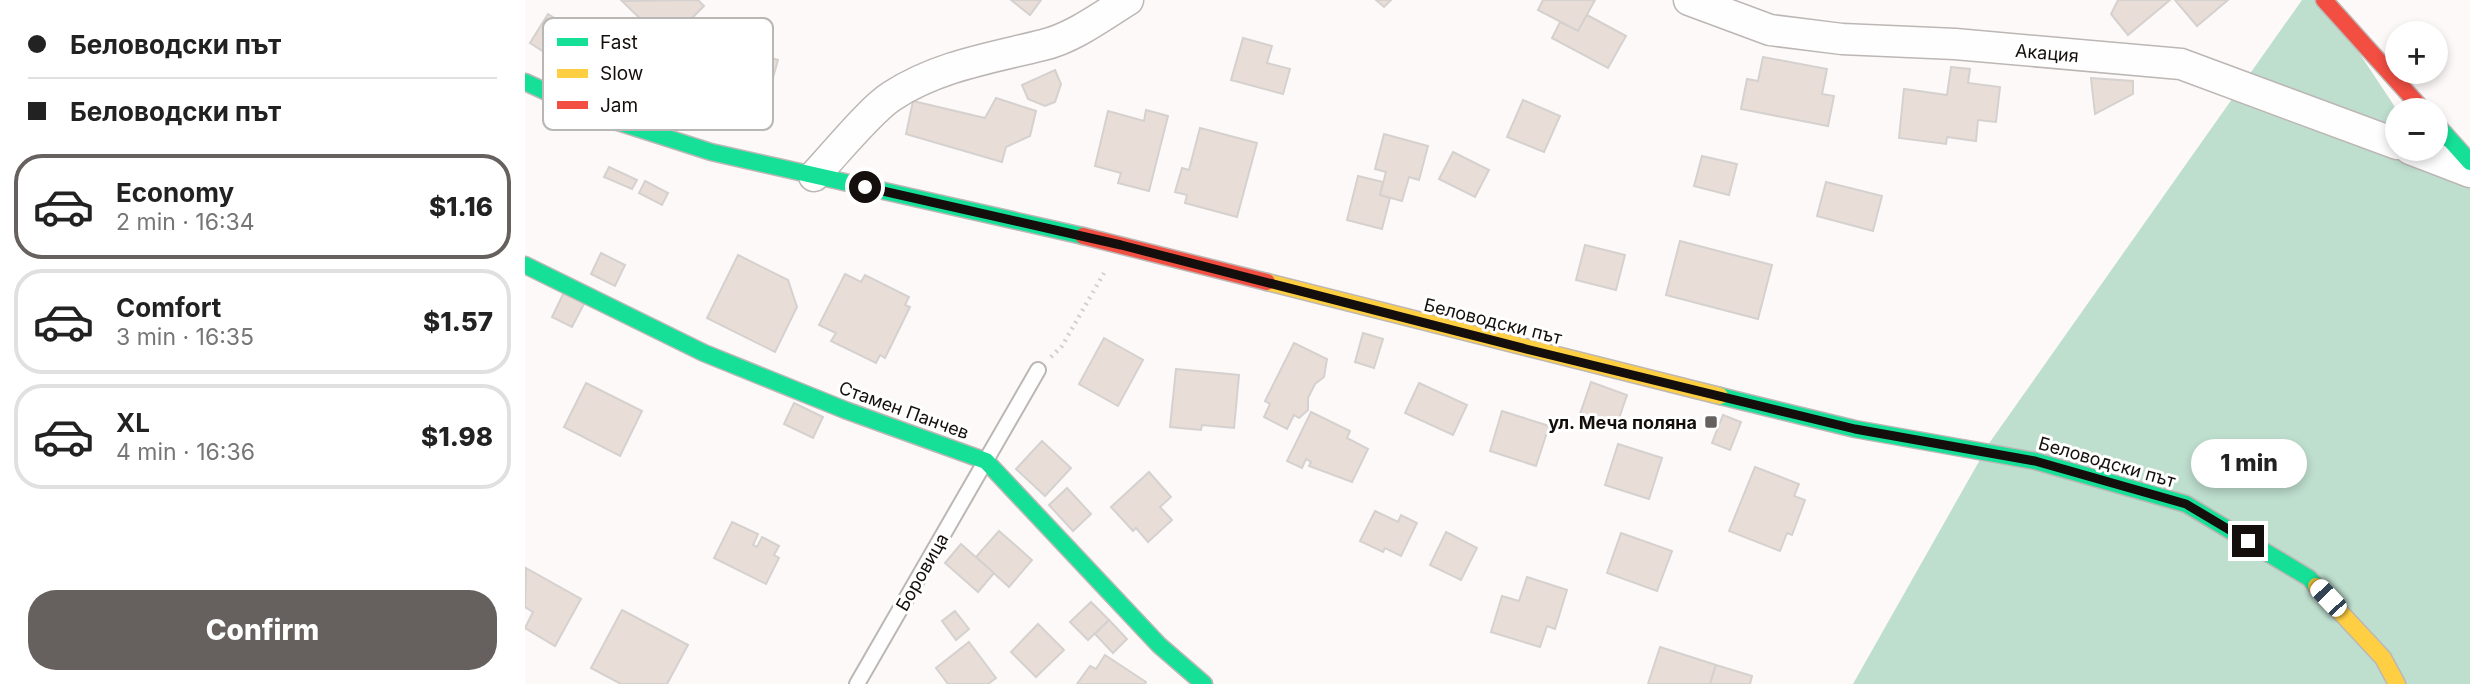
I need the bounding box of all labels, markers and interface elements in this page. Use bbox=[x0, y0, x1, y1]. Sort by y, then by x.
legend bbox=[543, 18, 773, 130]
map controls bbox=[2385, 21, 2448, 161]
button: + bbox=[2385, 21, 2448, 84]
text: Беловодски път bbox=[70, 29, 281, 60]
text: Fast bbox=[600, 31, 638, 54]
street label: Акация bbox=[2014, 40, 2080, 66]
text: Slow bbox=[600, 62, 643, 85]
text: Jam bbox=[600, 94, 638, 117]
text: Беловодски път bbox=[70, 96, 281, 127]
button: − bbox=[2385, 98, 2448, 161]
route start bbox=[849, 171, 881, 203]
icon: car bbox=[32, 175, 95, 238]
text: Economy bbox=[116, 177, 234, 208]
text: $1.16 bbox=[429, 191, 493, 222]
text: 2 min · 16:34 bbox=[116, 208, 255, 236]
icon: car bbox=[32, 290, 95, 353]
text: Comfort bbox=[116, 292, 221, 323]
street label: Беловодски път bbox=[1422, 294, 1565, 348]
text: $1.57 bbox=[423, 306, 493, 337]
text: 3 min · 16:35 bbox=[116, 323, 254, 351]
street label: Стамен Панчев bbox=[836, 377, 972, 443]
icon: car bbox=[32, 405, 95, 468]
text: XL bbox=[116, 407, 150, 438]
place label: ул. Меча поляна bbox=[1548, 412, 1697, 433]
marker: ул. Меча поляна bbox=[1703, 414, 1719, 430]
text: $1.98 bbox=[421, 421, 493, 452]
street label: Беловодски път bbox=[2036, 432, 2178, 492]
text: 4 min · 16:36 bbox=[116, 438, 255, 466]
callout: 1 min bbox=[2190, 440, 2306, 489]
text: 1 min bbox=[2220, 449, 2278, 477]
route end bbox=[2232, 525, 2264, 557]
street label: Боровица bbox=[891, 530, 953, 614]
car bbox=[2306, 575, 2351, 621]
button: Confirm bbox=[28, 590, 497, 670]

